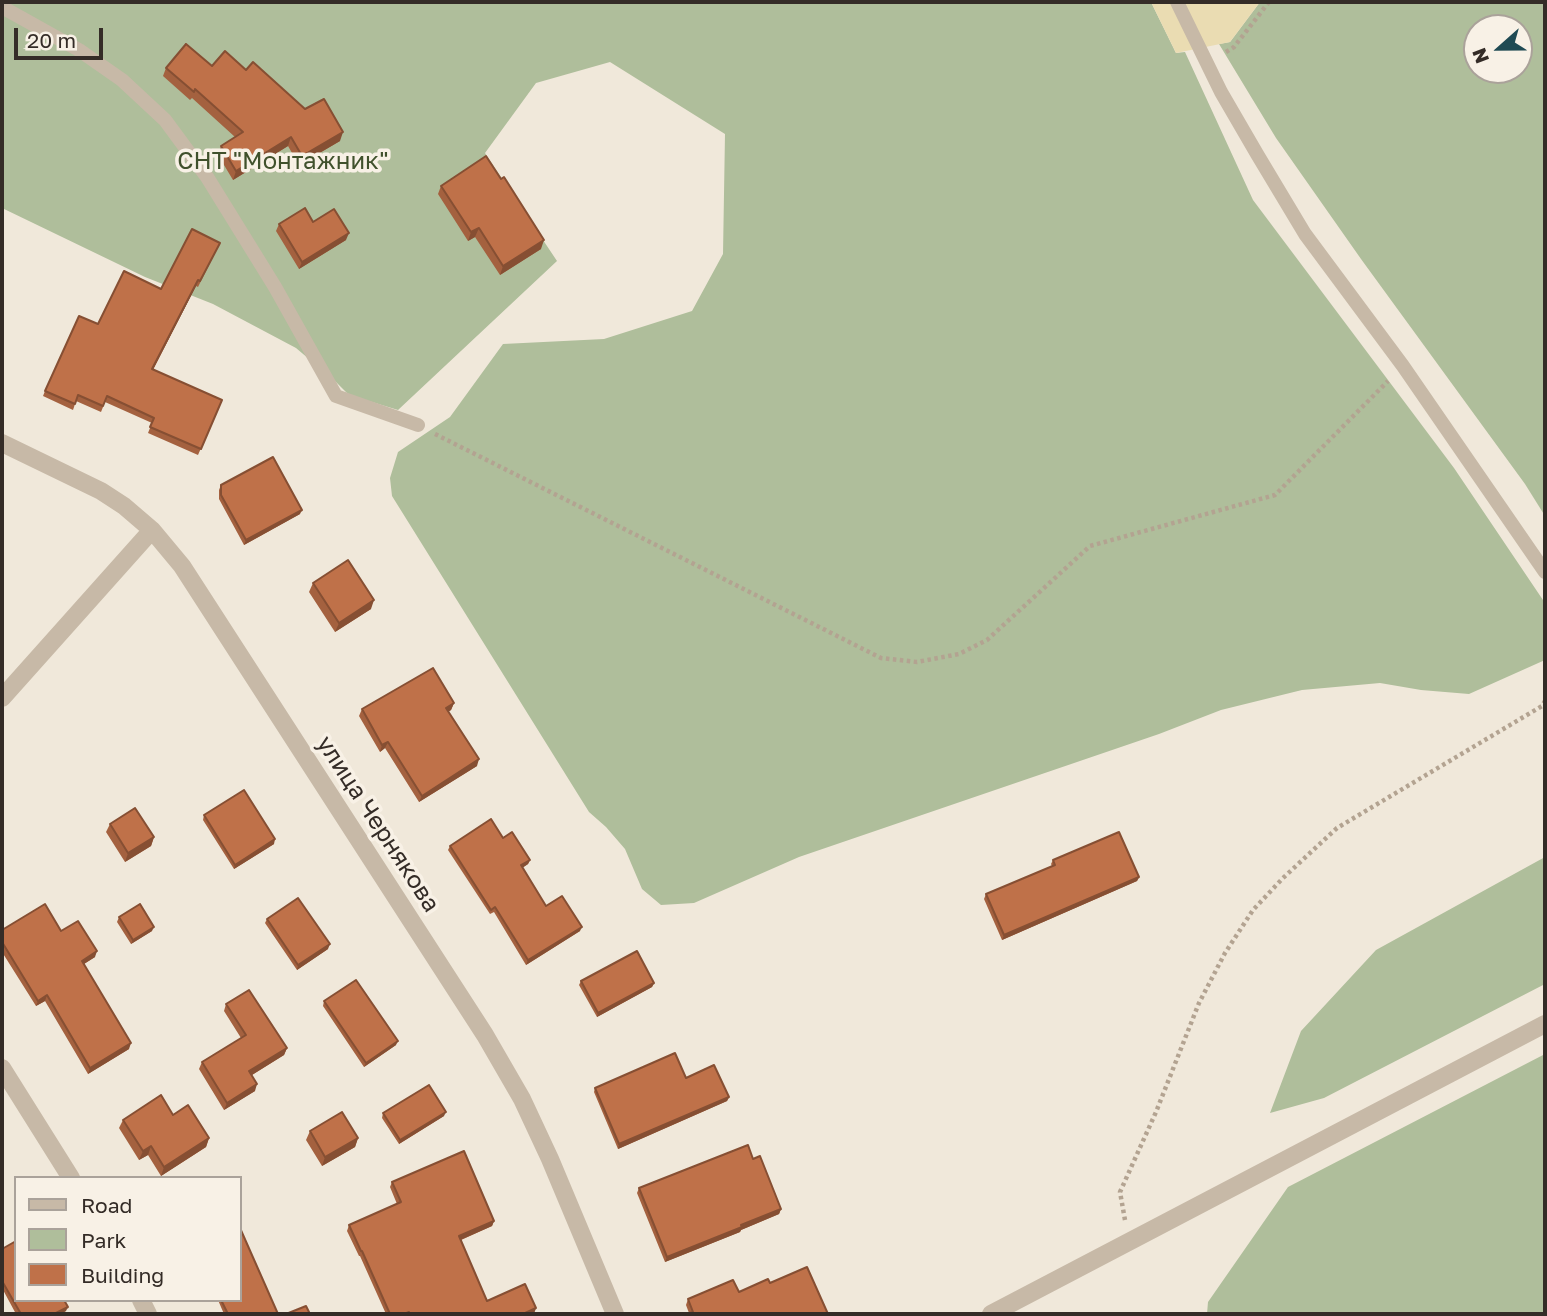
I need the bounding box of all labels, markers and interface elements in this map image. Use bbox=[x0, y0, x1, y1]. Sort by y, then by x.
scale bar bbox=[18, 14, 107, 58]
north arrow bbox=[1463, 14, 1533, 84]
text: 20 m bbox=[27, 27, 76, 53]
text: N bbox=[1466, 45, 1493, 67]
park label: СНТ "Монтажник" bbox=[177, 147, 389, 175]
street label: улица Чернякова bbox=[310, 731, 446, 917]
legend bbox=[14, 1176, 242, 1302]
text: Road bbox=[81, 1192, 132, 1218]
text: Park bbox=[81, 1227, 126, 1253]
text: Building bbox=[81, 1262, 164, 1288]

